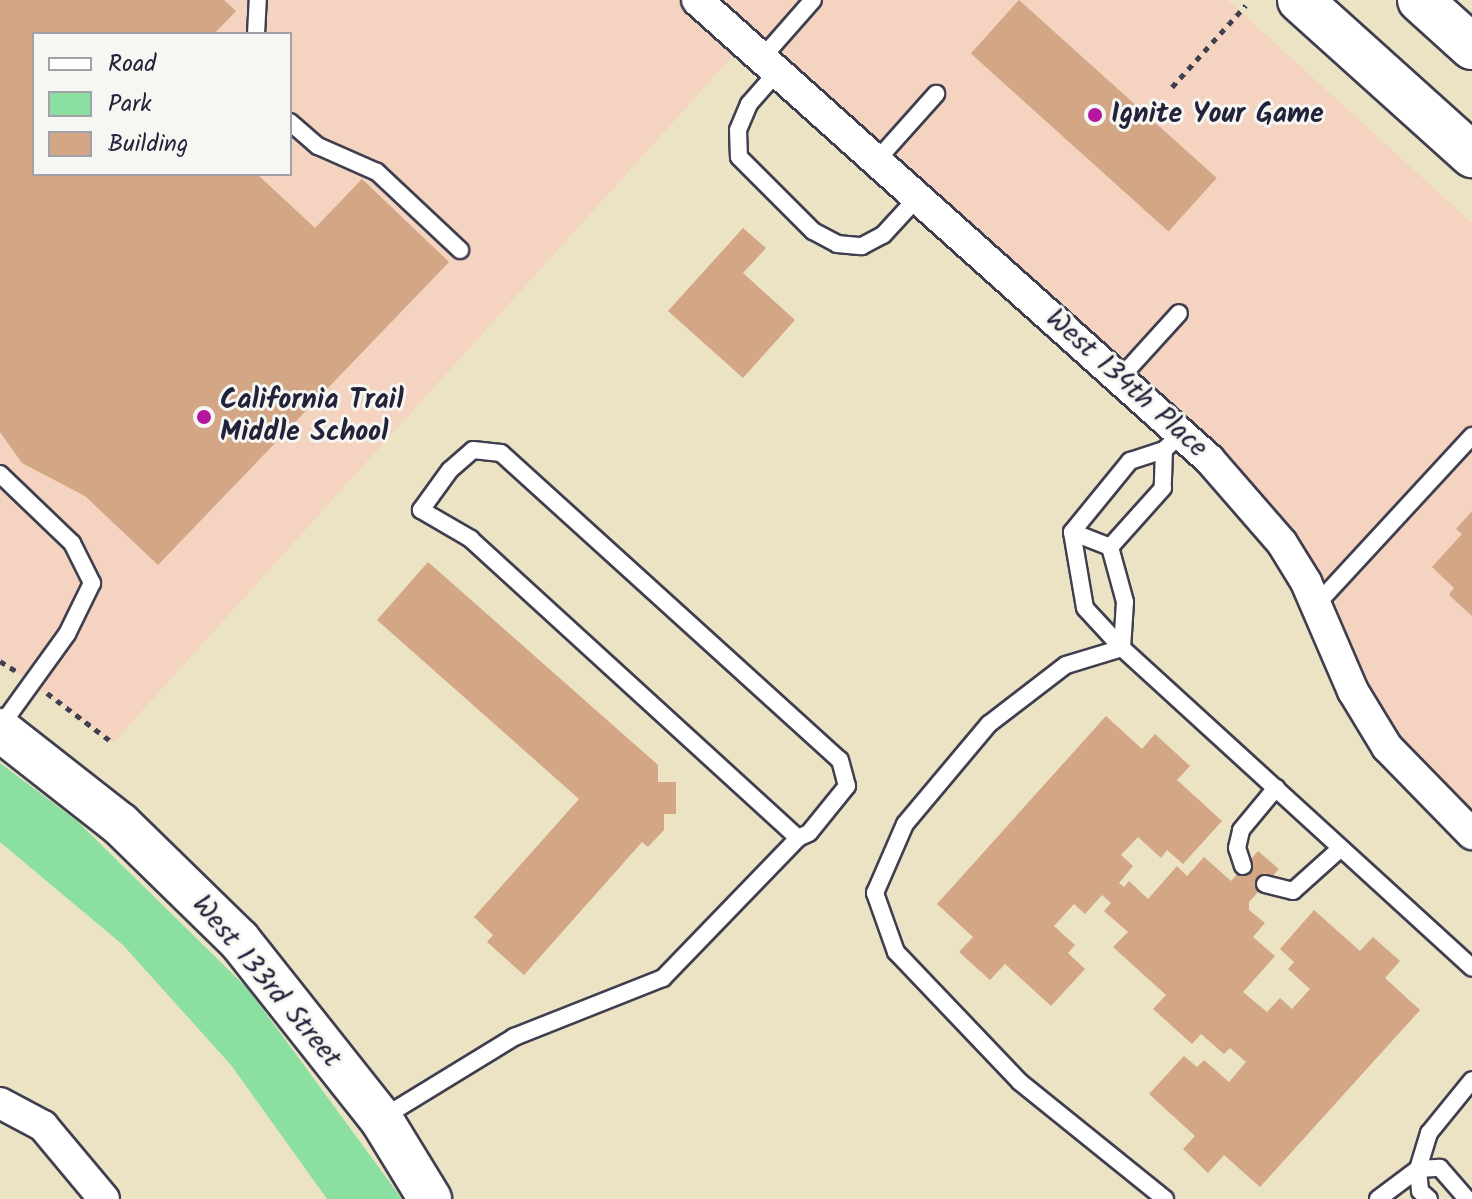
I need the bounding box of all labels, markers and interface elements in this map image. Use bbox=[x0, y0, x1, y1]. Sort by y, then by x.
legend bbox=[32, 32, 292, 176]
text: Road bbox=[108, 45, 156, 84]
text: Park bbox=[108, 85, 152, 124]
place label: Ignite Your Game bbox=[1111, 98, 1324, 132]
marker: Ignite Your Game bbox=[1086, 106, 1104, 124]
text: Building bbox=[108, 125, 188, 164]
street label: West 134th Place bbox=[1038, 303, 1214, 465]
place label: California Trail Middle School bbox=[220, 384, 404, 450]
marker: California Trail Middle School bbox=[195, 408, 213, 426]
street label: West 133rd Street bbox=[184, 889, 348, 1075]

